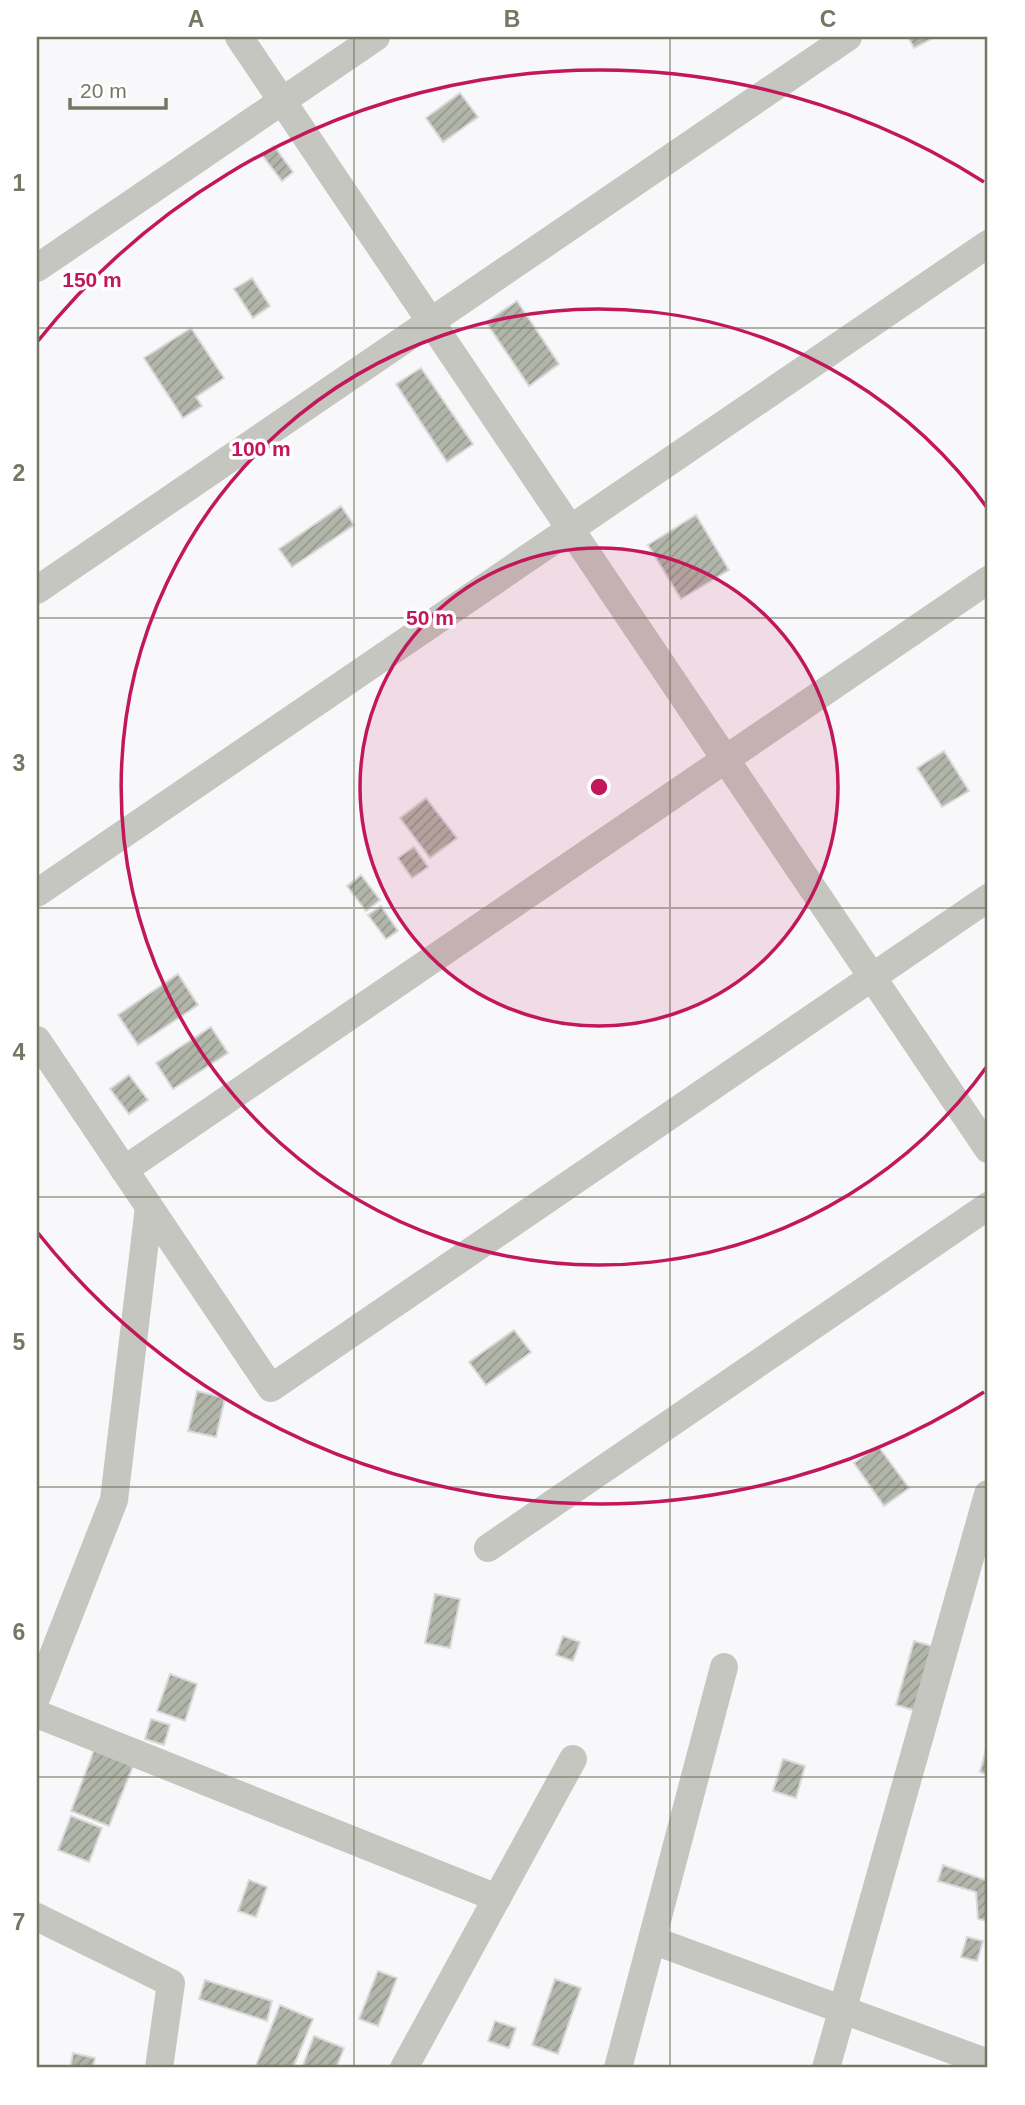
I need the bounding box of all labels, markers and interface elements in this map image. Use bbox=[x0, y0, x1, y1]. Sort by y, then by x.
text: A bbox=[188, 6, 204, 32]
text: B bbox=[504, 6, 520, 32]
text: C bbox=[820, 6, 836, 32]
scale bar bbox=[70, 66, 166, 110]
text: 20 m bbox=[80, 79, 127, 102]
text: 1 bbox=[13, 170, 26, 196]
text: 150 m bbox=[62, 268, 122, 291]
text: 100 m bbox=[231, 437, 291, 460]
text: 2 bbox=[13, 460, 25, 486]
text: 50 m bbox=[406, 606, 454, 629]
text: 3 bbox=[13, 750, 25, 776]
centre of rings bbox=[587, 775, 611, 799]
text: 4 bbox=[13, 1039, 26, 1065]
text: 5 bbox=[13, 1329, 26, 1355]
text: 6 bbox=[13, 1619, 25, 1645]
text: 7 bbox=[13, 1909, 25, 1935]

